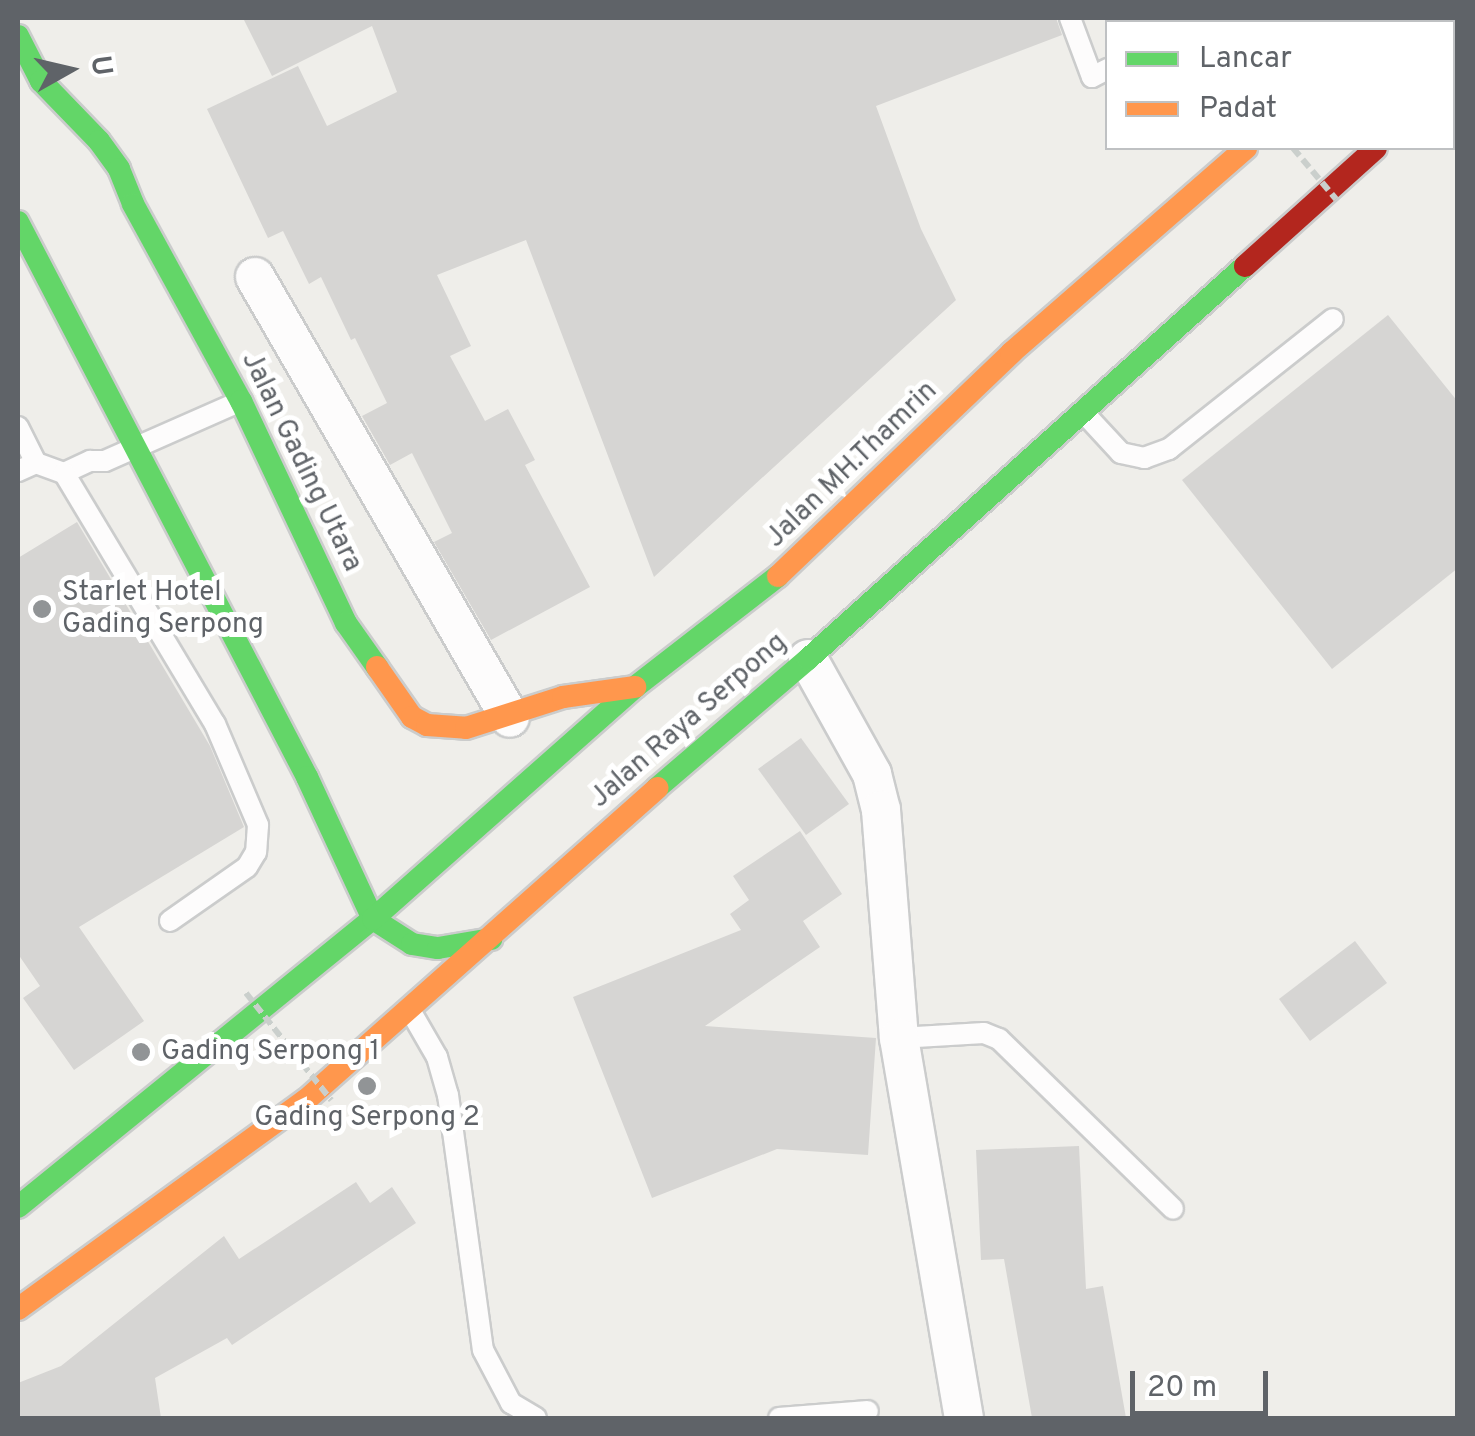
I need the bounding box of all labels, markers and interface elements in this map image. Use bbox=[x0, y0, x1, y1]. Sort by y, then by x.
north arrow bbox=[20, 20, 120, 120]
legend bbox=[1105, 20, 1455, 150]
text: Lancar bbox=[1199, 41, 1292, 78]
text: U bbox=[80, 53, 119, 78]
text: Padat bbox=[1199, 91, 1277, 128]
street label: Jalan Gading Utara bbox=[233, 347, 369, 577]
street label: Jalan MH.Thamrin bbox=[759, 375, 945, 555]
place label: Starlet Hotel Gading Serpong bbox=[62, 576, 264, 642]
marker: Starlet Hotel Gading Serpong bbox=[31, 598, 53, 620]
street label: Jalan Raya Serpong bbox=[584, 627, 794, 815]
place label: Gading Serpong 1 bbox=[161, 1035, 380, 1069]
marker: Gading Serpong 1 bbox=[130, 1041, 152, 1063]
marker: Gading Serpong 2 bbox=[356, 1075, 378, 1097]
place label: Gading Serpong 2 bbox=[254, 1101, 480, 1135]
scale bar bbox=[1135, 1351, 1272, 1413]
text: 20 m bbox=[1147, 1370, 1217, 1407]

